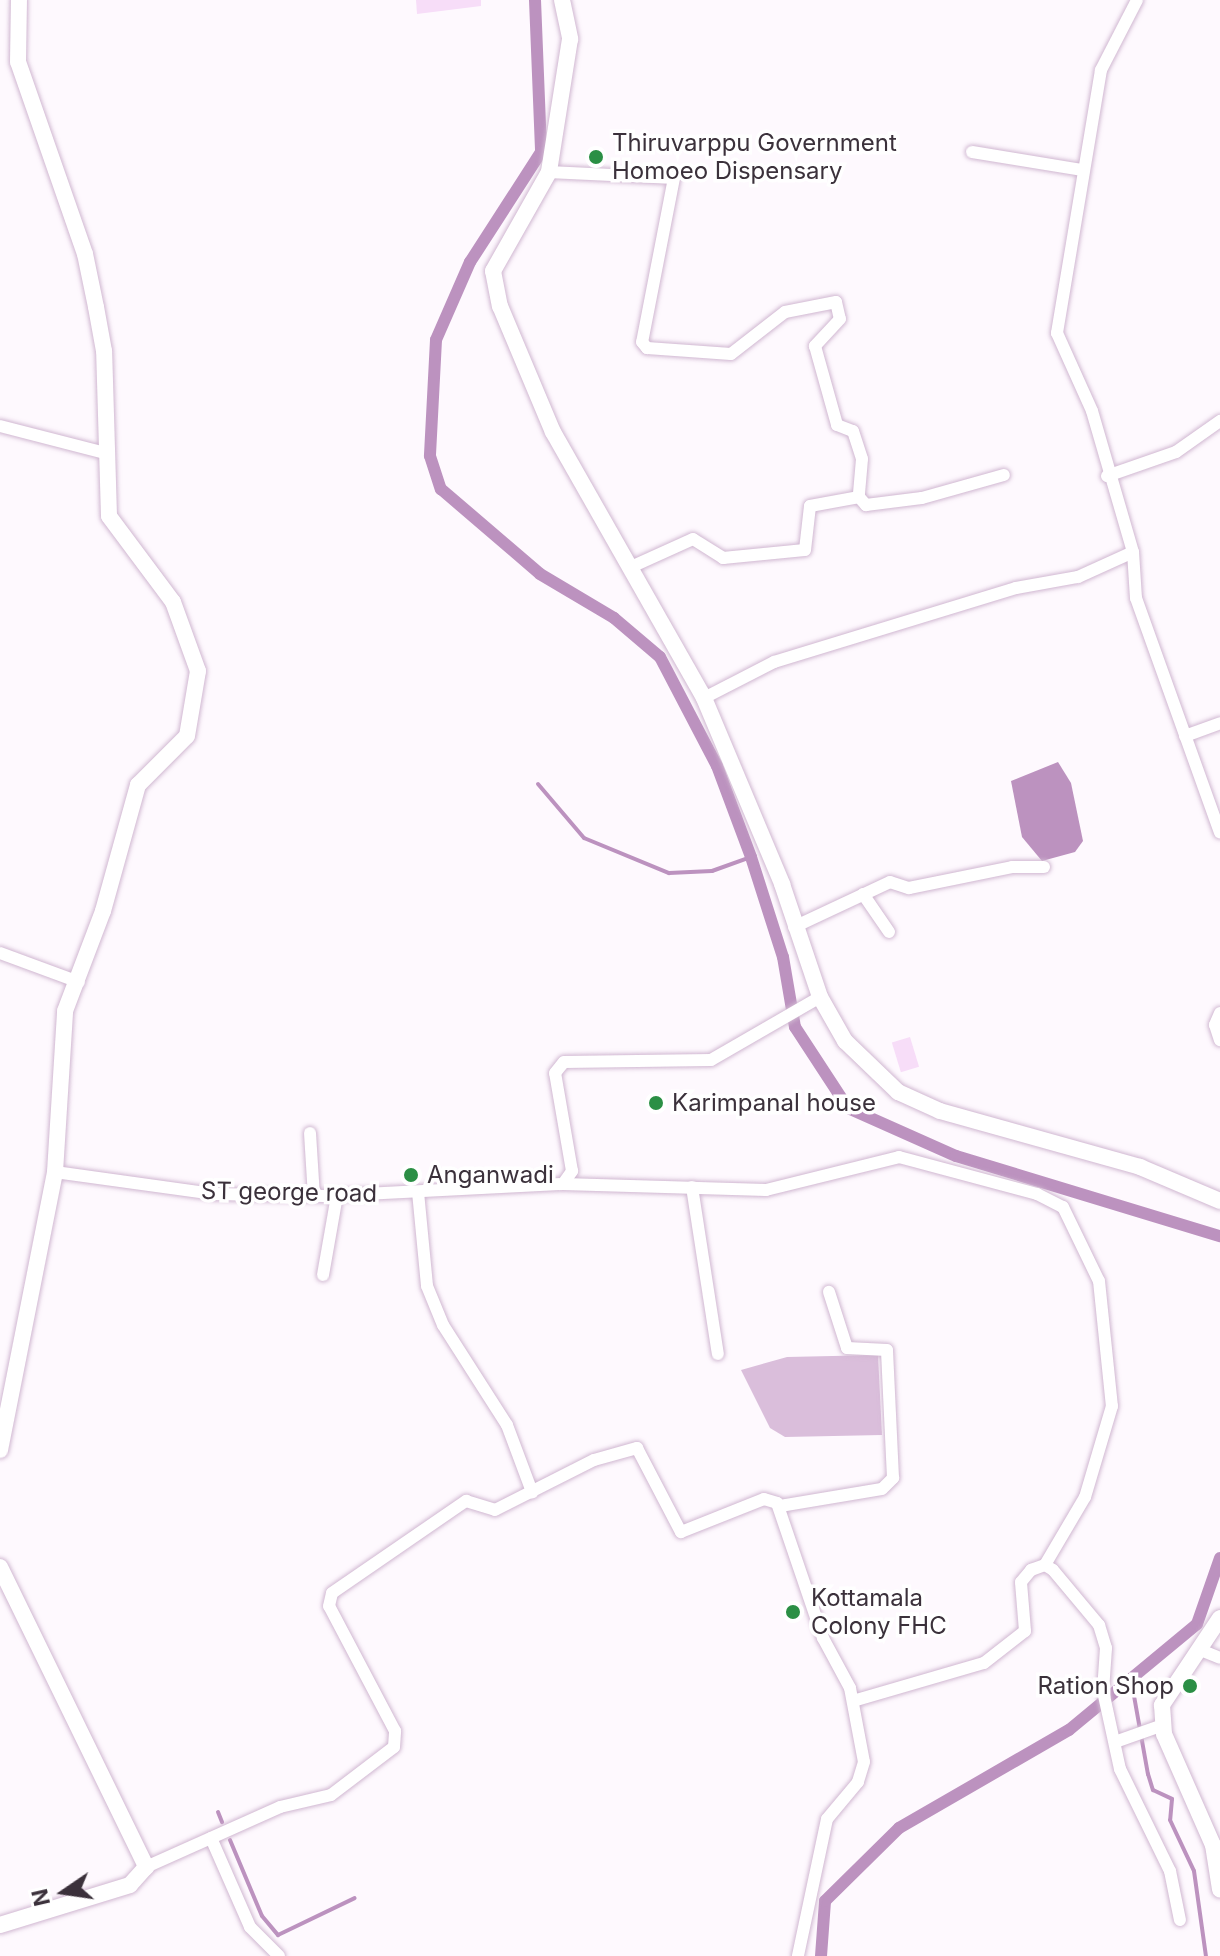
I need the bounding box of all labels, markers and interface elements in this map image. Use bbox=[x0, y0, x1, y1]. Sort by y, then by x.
place label: Thiruvarppu Government Homoeo Dispensary bbox=[612, 129, 897, 185]
marker: Thiruvarppu Government Homoeo Dispensary bbox=[587, 148, 605, 166]
place label: Karimpanal house bbox=[672, 1089, 876, 1117]
marker: Karimpanal house bbox=[647, 1094, 665, 1112]
place label: Anganwadi bbox=[427, 1161, 554, 1189]
marker: Anganwadi bbox=[402, 1166, 420, 1184]
street label: ST george road bbox=[201, 1176, 377, 1208]
place label: Kottamala Colony FHC bbox=[811, 1584, 947, 1640]
marker: Kottamala Colony FHC bbox=[782, 1601, 804, 1623]
place label: Ration Shop bbox=[1038, 1672, 1174, 1700]
marker: Ration Shop bbox=[1181, 1677, 1199, 1695]
north arrow bbox=[24, 1852, 104, 1932]
text: N bbox=[26, 1886, 55, 1908]

